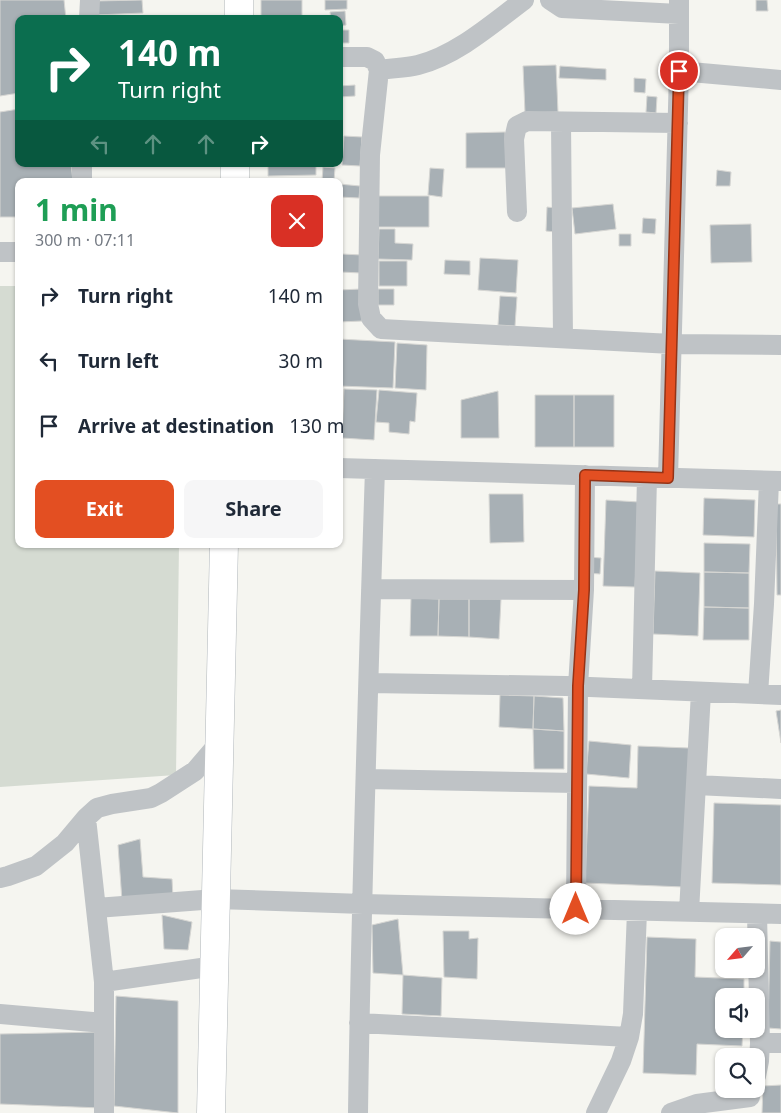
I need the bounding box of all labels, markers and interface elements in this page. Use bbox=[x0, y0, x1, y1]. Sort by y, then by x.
text: 140 m bbox=[118, 29, 221, 76]
icon: right bbox=[35, 35, 100, 100]
pin bbox=[658, 50, 700, 92]
icon: arrive bbox=[665, 57, 693, 85]
text: Turn right bbox=[118, 74, 221, 104]
icon: left bbox=[86, 130, 114, 158]
icon: ahead bbox=[139, 130, 167, 158]
icon: ahead bbox=[192, 130, 220, 158]
icon: right bbox=[245, 130, 273, 158]
text: 1 min bbox=[35, 189, 118, 230]
button: close bbox=[271, 195, 323, 247]
text: 300 m · 07:11 bbox=[35, 229, 135, 251]
icon: right bbox=[35, 282, 63, 310]
text: Turn right bbox=[78, 283, 173, 309]
text: 140 m bbox=[268, 283, 323, 309]
icon: left bbox=[35, 347, 63, 375]
text: Turn left bbox=[78, 348, 159, 374]
text: 30 m bbox=[279, 348, 323, 374]
icon: arrive bbox=[35, 412, 63, 440]
text: Arrive at destination bbox=[78, 413, 274, 439]
text: 130 m bbox=[289, 413, 345, 439]
button: Exit bbox=[35, 480, 174, 538]
button: Share bbox=[184, 480, 323, 538]
position arrow bbox=[549, 882, 601, 934]
north arrow bbox=[715, 928, 765, 978]
map controls bbox=[715, 928, 765, 1098]
button: sound bbox=[715, 988, 765, 1038]
button: search bbox=[715, 1048, 765, 1098]

